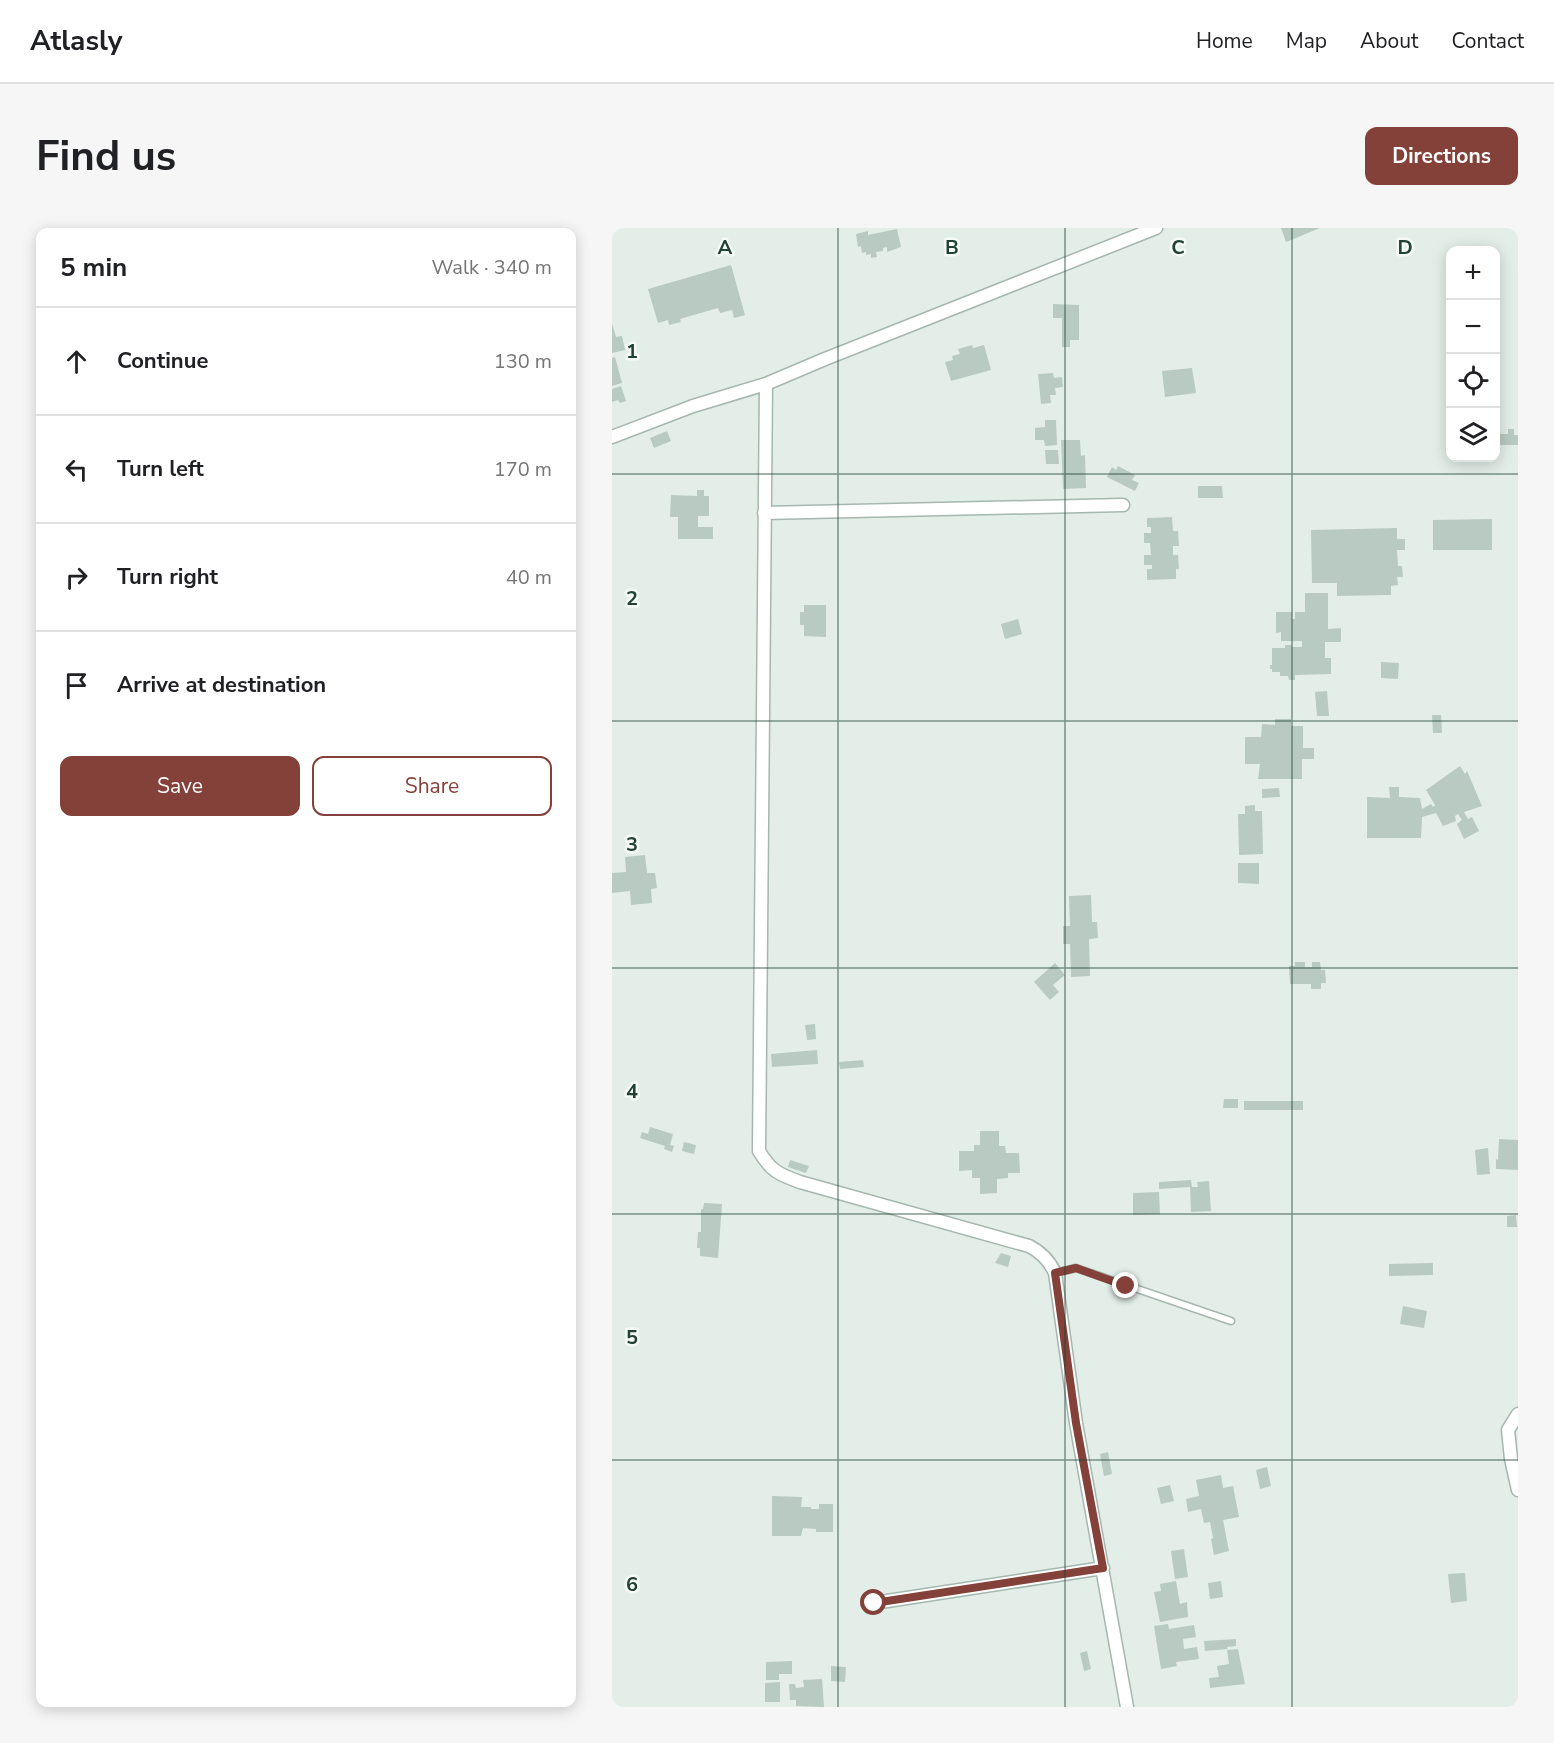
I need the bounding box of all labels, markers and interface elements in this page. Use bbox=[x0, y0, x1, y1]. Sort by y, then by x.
text: Atlasly bbox=[30, 22, 122, 60]
text: Home bbox=[1196, 27, 1253, 55]
text: Map bbox=[1286, 27, 1327, 55]
text: About bbox=[1360, 27, 1418, 55]
text: Contact bbox=[1451, 27, 1524, 55]
button: Directions bbox=[1365, 127, 1518, 185]
text: Find us bbox=[36, 128, 176, 185]
text: A bbox=[718, 234, 733, 261]
text: B bbox=[945, 234, 959, 261]
text: C bbox=[1171, 234, 1185, 261]
text: D bbox=[1397, 234, 1413, 261]
map controls bbox=[1446, 246, 1500, 462]
button: + bbox=[1446, 246, 1500, 300]
text: 5 min bbox=[60, 250, 127, 285]
text: Walk · 340 m bbox=[432, 254, 552, 281]
button: − bbox=[1446, 300, 1500, 354]
text: 1 bbox=[626, 338, 638, 365]
icon: ahead bbox=[60, 345, 93, 378]
text: Continue bbox=[117, 346, 208, 376]
text: 130 m bbox=[494, 348, 552, 375]
button: locate bbox=[1446, 354, 1500, 408]
button: layers bbox=[1446, 408, 1500, 462]
icon: left bbox=[60, 453, 93, 486]
text: Turn left bbox=[117, 454, 204, 484]
text: 170 m bbox=[494, 456, 552, 483]
icon: right bbox=[60, 561, 93, 594]
text: Turn right bbox=[117, 562, 218, 592]
text: 40 m bbox=[506, 564, 552, 591]
text: 2 bbox=[626, 585, 638, 612]
icon: arrive bbox=[60, 669, 93, 702]
text: Arrive at destination bbox=[117, 670, 326, 700]
button: Save bbox=[60, 756, 300, 816]
button: Share bbox=[312, 756, 552, 816]
text: 3 bbox=[626, 831, 638, 858]
text: 4 bbox=[626, 1078, 638, 1105]
route end bbox=[1112, 1272, 1138, 1298]
text: 5 bbox=[626, 1324, 638, 1351]
text: 6 bbox=[626, 1571, 638, 1598]
route start bbox=[860, 1589, 886, 1615]

